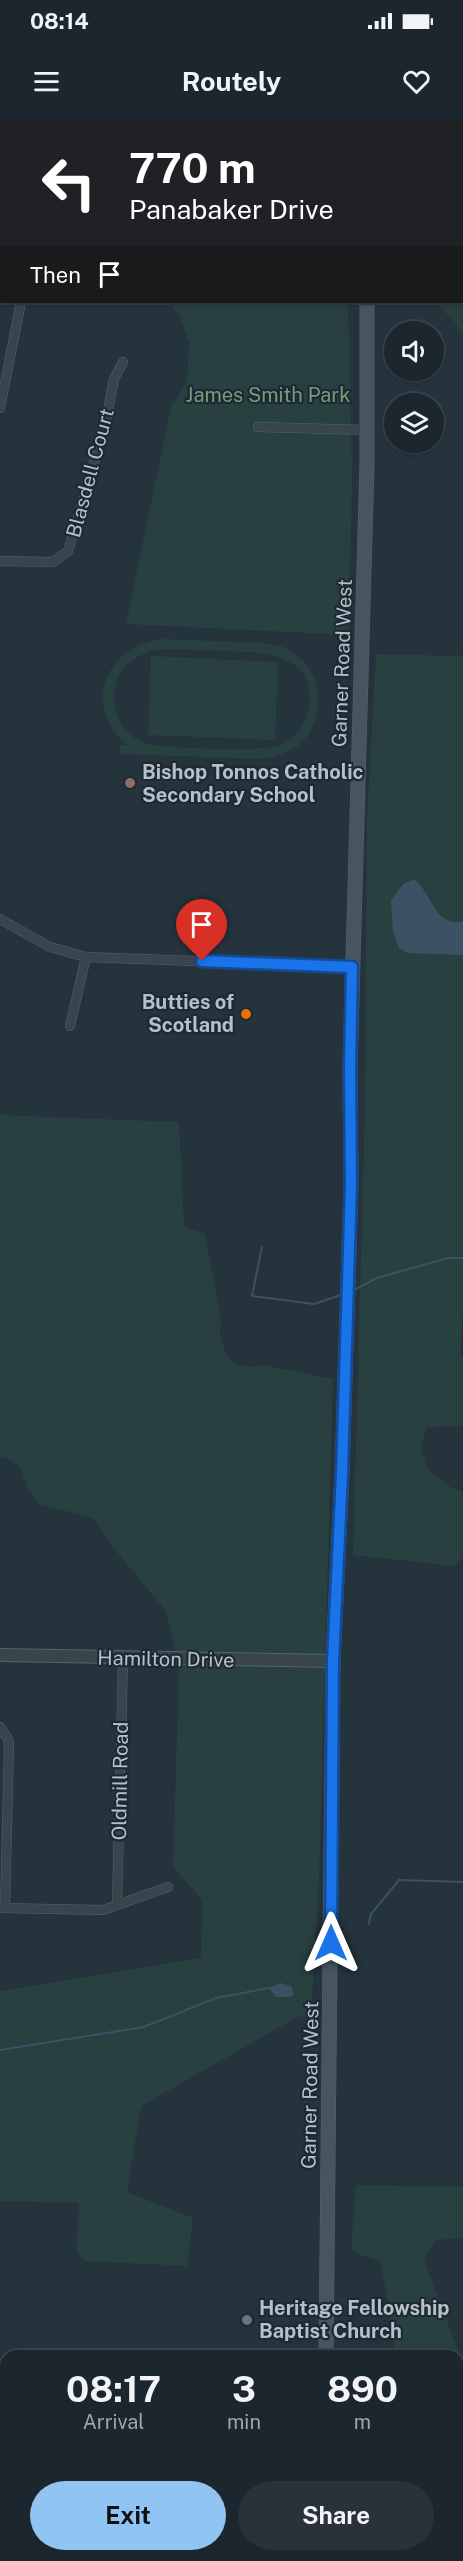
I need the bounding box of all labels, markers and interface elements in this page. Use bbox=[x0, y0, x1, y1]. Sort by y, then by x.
text: 08:14 bbox=[30, 8, 89, 34]
icon: menu bbox=[30, 65, 63, 98]
text: Routely bbox=[182, 65, 281, 97]
icon: heart bbox=[400, 65, 433, 98]
text: 770 m bbox=[129, 143, 256, 192]
icon: left bbox=[30, 144, 108, 222]
text: Panabaker Drive bbox=[129, 193, 334, 225]
icon: arrive bbox=[93, 258, 126, 291]
text: Then bbox=[30, 262, 81, 288]
map controls bbox=[384, 321, 444, 453]
button: sound bbox=[384, 321, 444, 381]
park label: James Smith Park bbox=[186, 383, 350, 407]
button: layers bbox=[384, 393, 444, 453]
street label: Blasdell Court bbox=[61, 406, 119, 540]
street label: Garner Road West bbox=[327, 579, 357, 747]
place label: Bishop Tonnos Catholic Secondary School bbox=[142, 760, 363, 807]
marker: Bishop Tonnos Catholic Secondary School bbox=[123, 776, 137, 790]
pin bbox=[176, 899, 227, 961]
icon: arrive bbox=[185, 908, 218, 941]
place label: Butties of Scotland bbox=[142, 990, 234, 1037]
marker: Butties of Scotland bbox=[239, 1007, 253, 1021]
street label: Hamilton Drive bbox=[97, 1646, 235, 1672]
street label: Oldmill Road bbox=[107, 1722, 133, 1840]
position arrow bbox=[299, 1911, 363, 1975]
street label: Garner Road West bbox=[297, 2001, 323, 2169]
place label: Heritage Fellowship Baptist Church bbox=[259, 2296, 449, 2343]
marker: Heritage Fellowship Baptist Church bbox=[240, 2313, 254, 2327]
text: 08:17 bbox=[66, 2368, 161, 2410]
text: 3 bbox=[232, 2368, 256, 2410]
text: 890 bbox=[327, 2368, 398, 2410]
text: Arrival bbox=[83, 2410, 144, 2434]
text: min bbox=[227, 2410, 261, 2434]
text: m bbox=[354, 2410, 371, 2434]
button: Exit bbox=[30, 2481, 226, 2550]
button: Share bbox=[238, 2481, 434, 2550]

